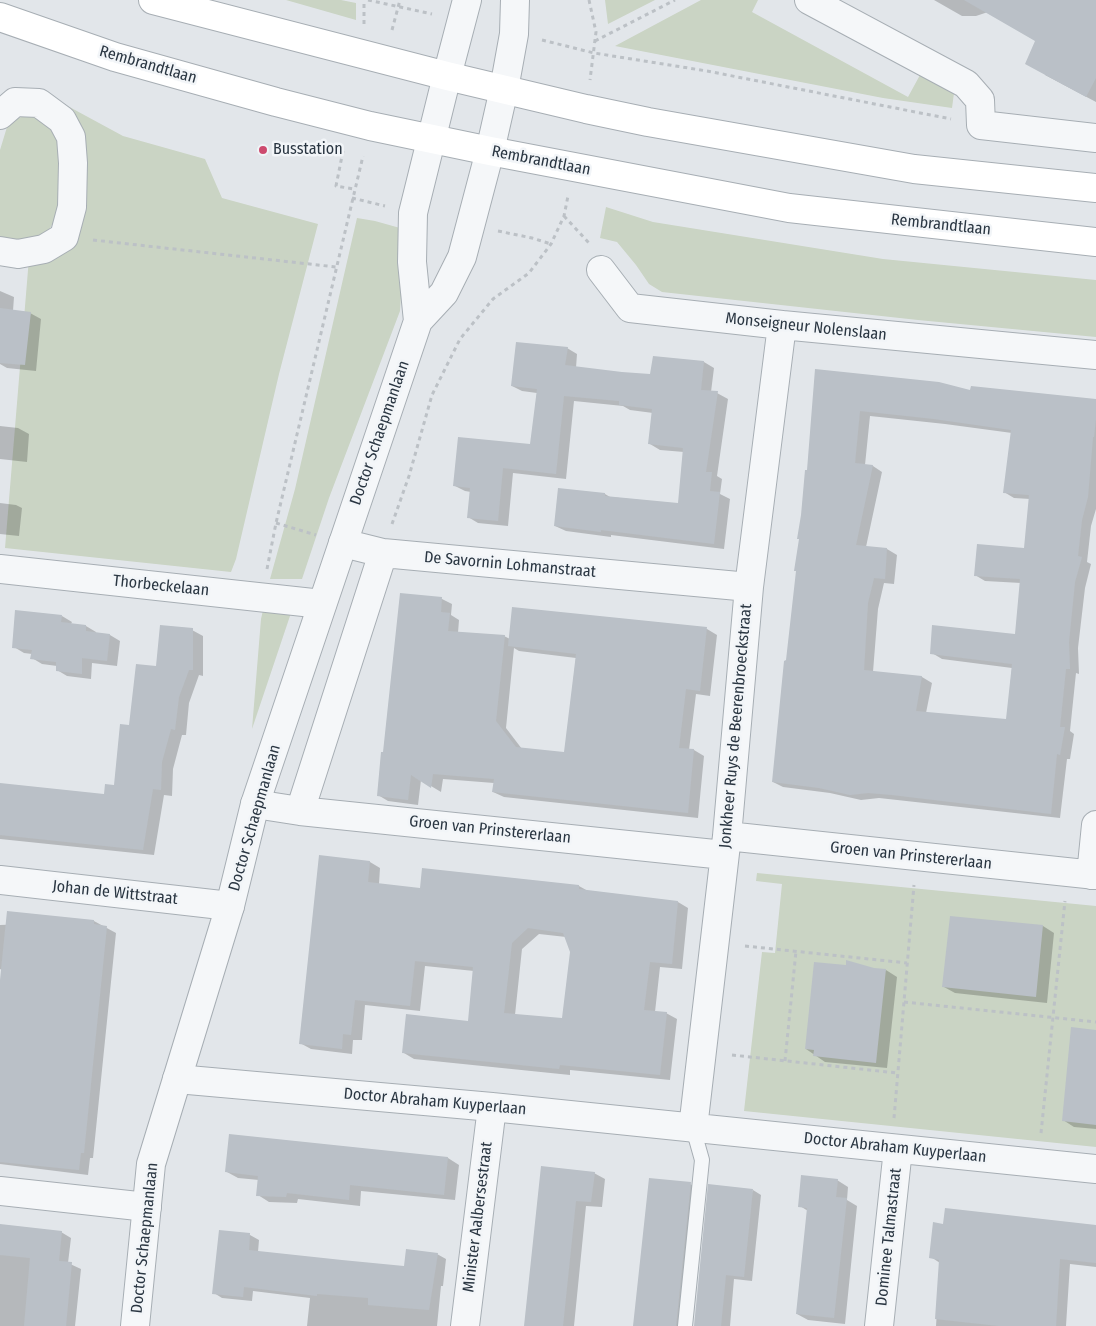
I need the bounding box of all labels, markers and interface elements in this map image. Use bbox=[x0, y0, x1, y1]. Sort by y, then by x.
street label: Rembrandtlaan bbox=[97, 42, 199, 88]
place label: Busstation bbox=[273, 140, 343, 160]
street label: Rembrandtlaan bbox=[490, 142, 592, 180]
marker: Busstation bbox=[257, 144, 269, 156]
street label: Rembrandtlaan bbox=[890, 210, 992, 240]
street label: Monseigneur Nolenslaan bbox=[724, 309, 888, 345]
street label: Doctor Schaepmanlaan bbox=[346, 358, 414, 508]
street label: De Savornin Lohmanstraat bbox=[423, 548, 597, 582]
street label: Thorbeckelaan bbox=[112, 571, 210, 601]
street label: Jonkheer Ruys de Beerenbroeckstraat bbox=[716, 603, 756, 849]
street label: Doctor Schaepmanlaan bbox=[225, 743, 285, 893]
street label: Groen van Prinstererlaan bbox=[408, 812, 572, 848]
street label: Groen van Prinstererlaan bbox=[829, 838, 993, 874]
street label: Johan de Wittstraat bbox=[51, 877, 179, 909]
street label: Doctor Abraham Kuyperlaan bbox=[343, 1084, 527, 1120]
street label: Doctor Abraham Kuyperlaan bbox=[803, 1129, 987, 1167]
street label: Minister Aalbersestraat bbox=[459, 1141, 497, 1293]
street label: Doctor Schaepmanlaan bbox=[128, 1162, 162, 1314]
street label: Dominee Talmastraat bbox=[872, 1167, 906, 1307]

